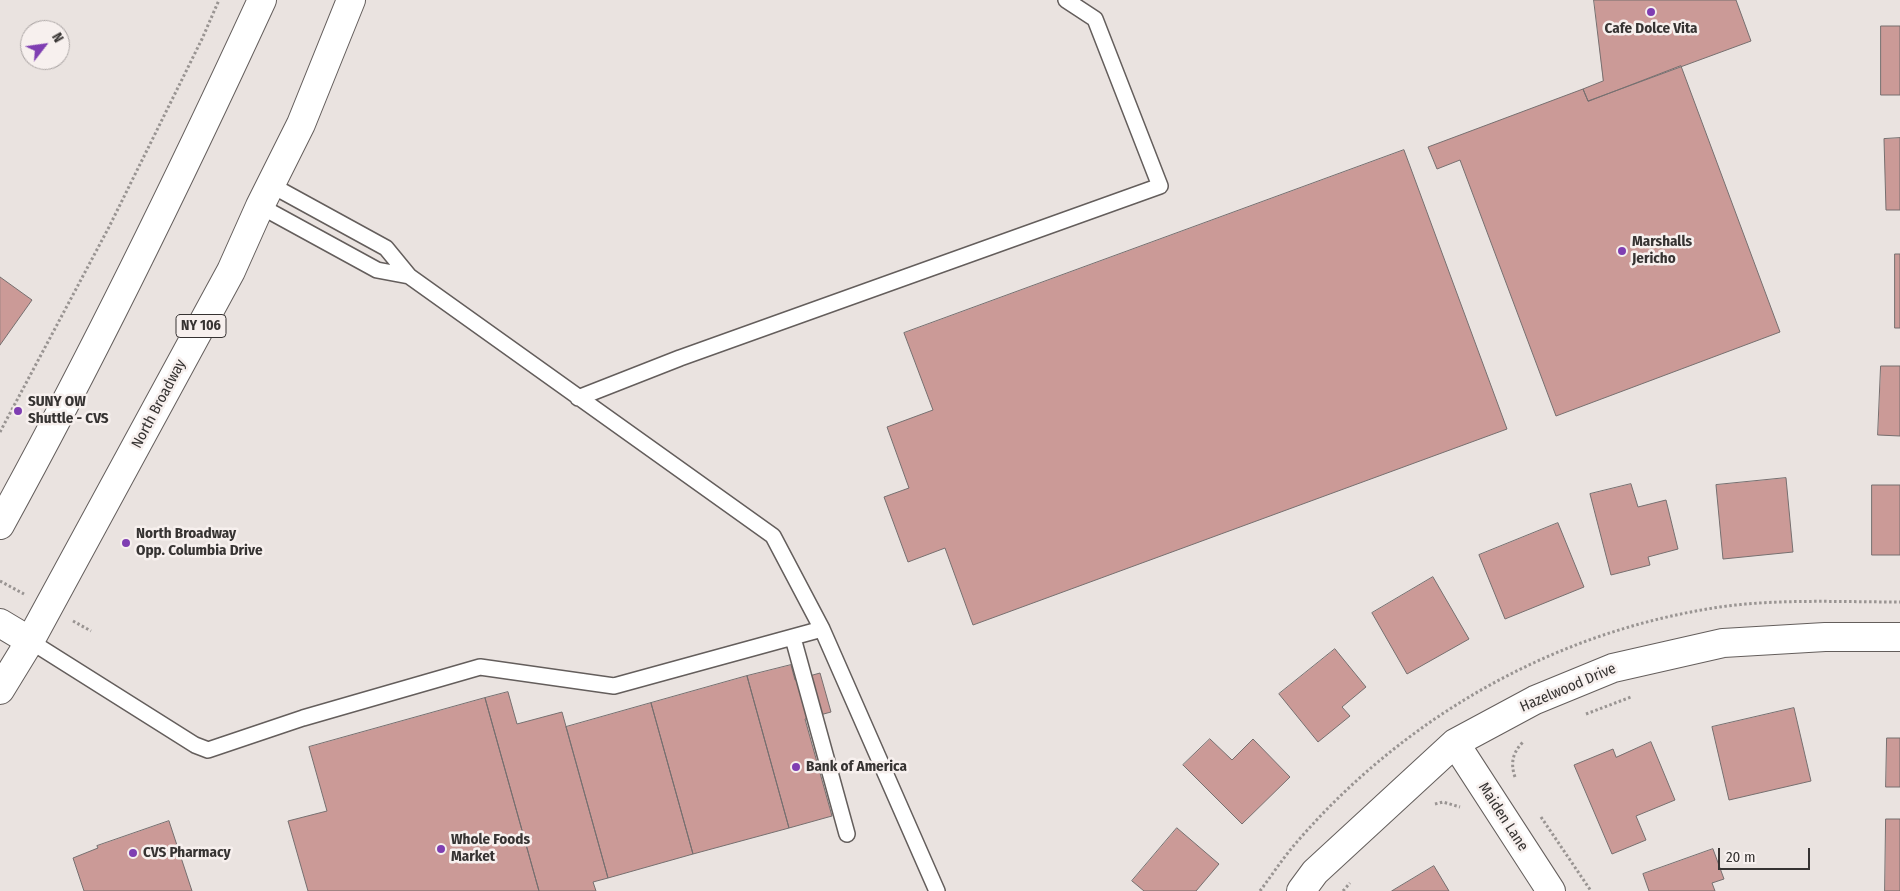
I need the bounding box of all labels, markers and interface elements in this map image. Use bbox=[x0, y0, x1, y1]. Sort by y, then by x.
marker: Cafe Dolce Vita bbox=[1645, 6, 1657, 18]
north arrow bbox=[20, 20, 70, 70]
place label: Cafe Dolce Vita bbox=[1605, 20, 1697, 38]
text: N bbox=[48, 30, 67, 46]
place label: Marshalls Jericho bbox=[1632, 233, 1692, 268]
marker: Marshalls Jericho bbox=[1616, 245, 1628, 257]
road number: NY 106 bbox=[176, 314, 226, 338]
street label: North Broadway bbox=[128, 356, 190, 452]
place label: SUNY OW Shuttle - CVS bbox=[28, 393, 109, 428]
marker: SUNY OW Shuttle - CVS bbox=[12, 405, 24, 417]
place label: North Broadway Opp. Columbia Drive bbox=[136, 525, 262, 560]
marker: North Broadway Opp. Columbia Drive bbox=[120, 537, 132, 549]
street label: Hazelwood Drive bbox=[1517, 660, 1619, 716]
place label: Bank of America bbox=[806, 758, 907, 776]
marker: Bank of America bbox=[790, 761, 802, 773]
street label: Maiden Lane bbox=[1474, 779, 1532, 855]
place label: Whole Foods Market bbox=[451, 831, 530, 866]
scale bar bbox=[1720, 838, 1812, 870]
marker: Whole Foods Market bbox=[435, 843, 447, 855]
place label: CVS Pharmacy bbox=[143, 844, 231, 862]
marker: CVS Pharmacy bbox=[127, 847, 139, 859]
text: 20 m bbox=[1726, 848, 1756, 866]

